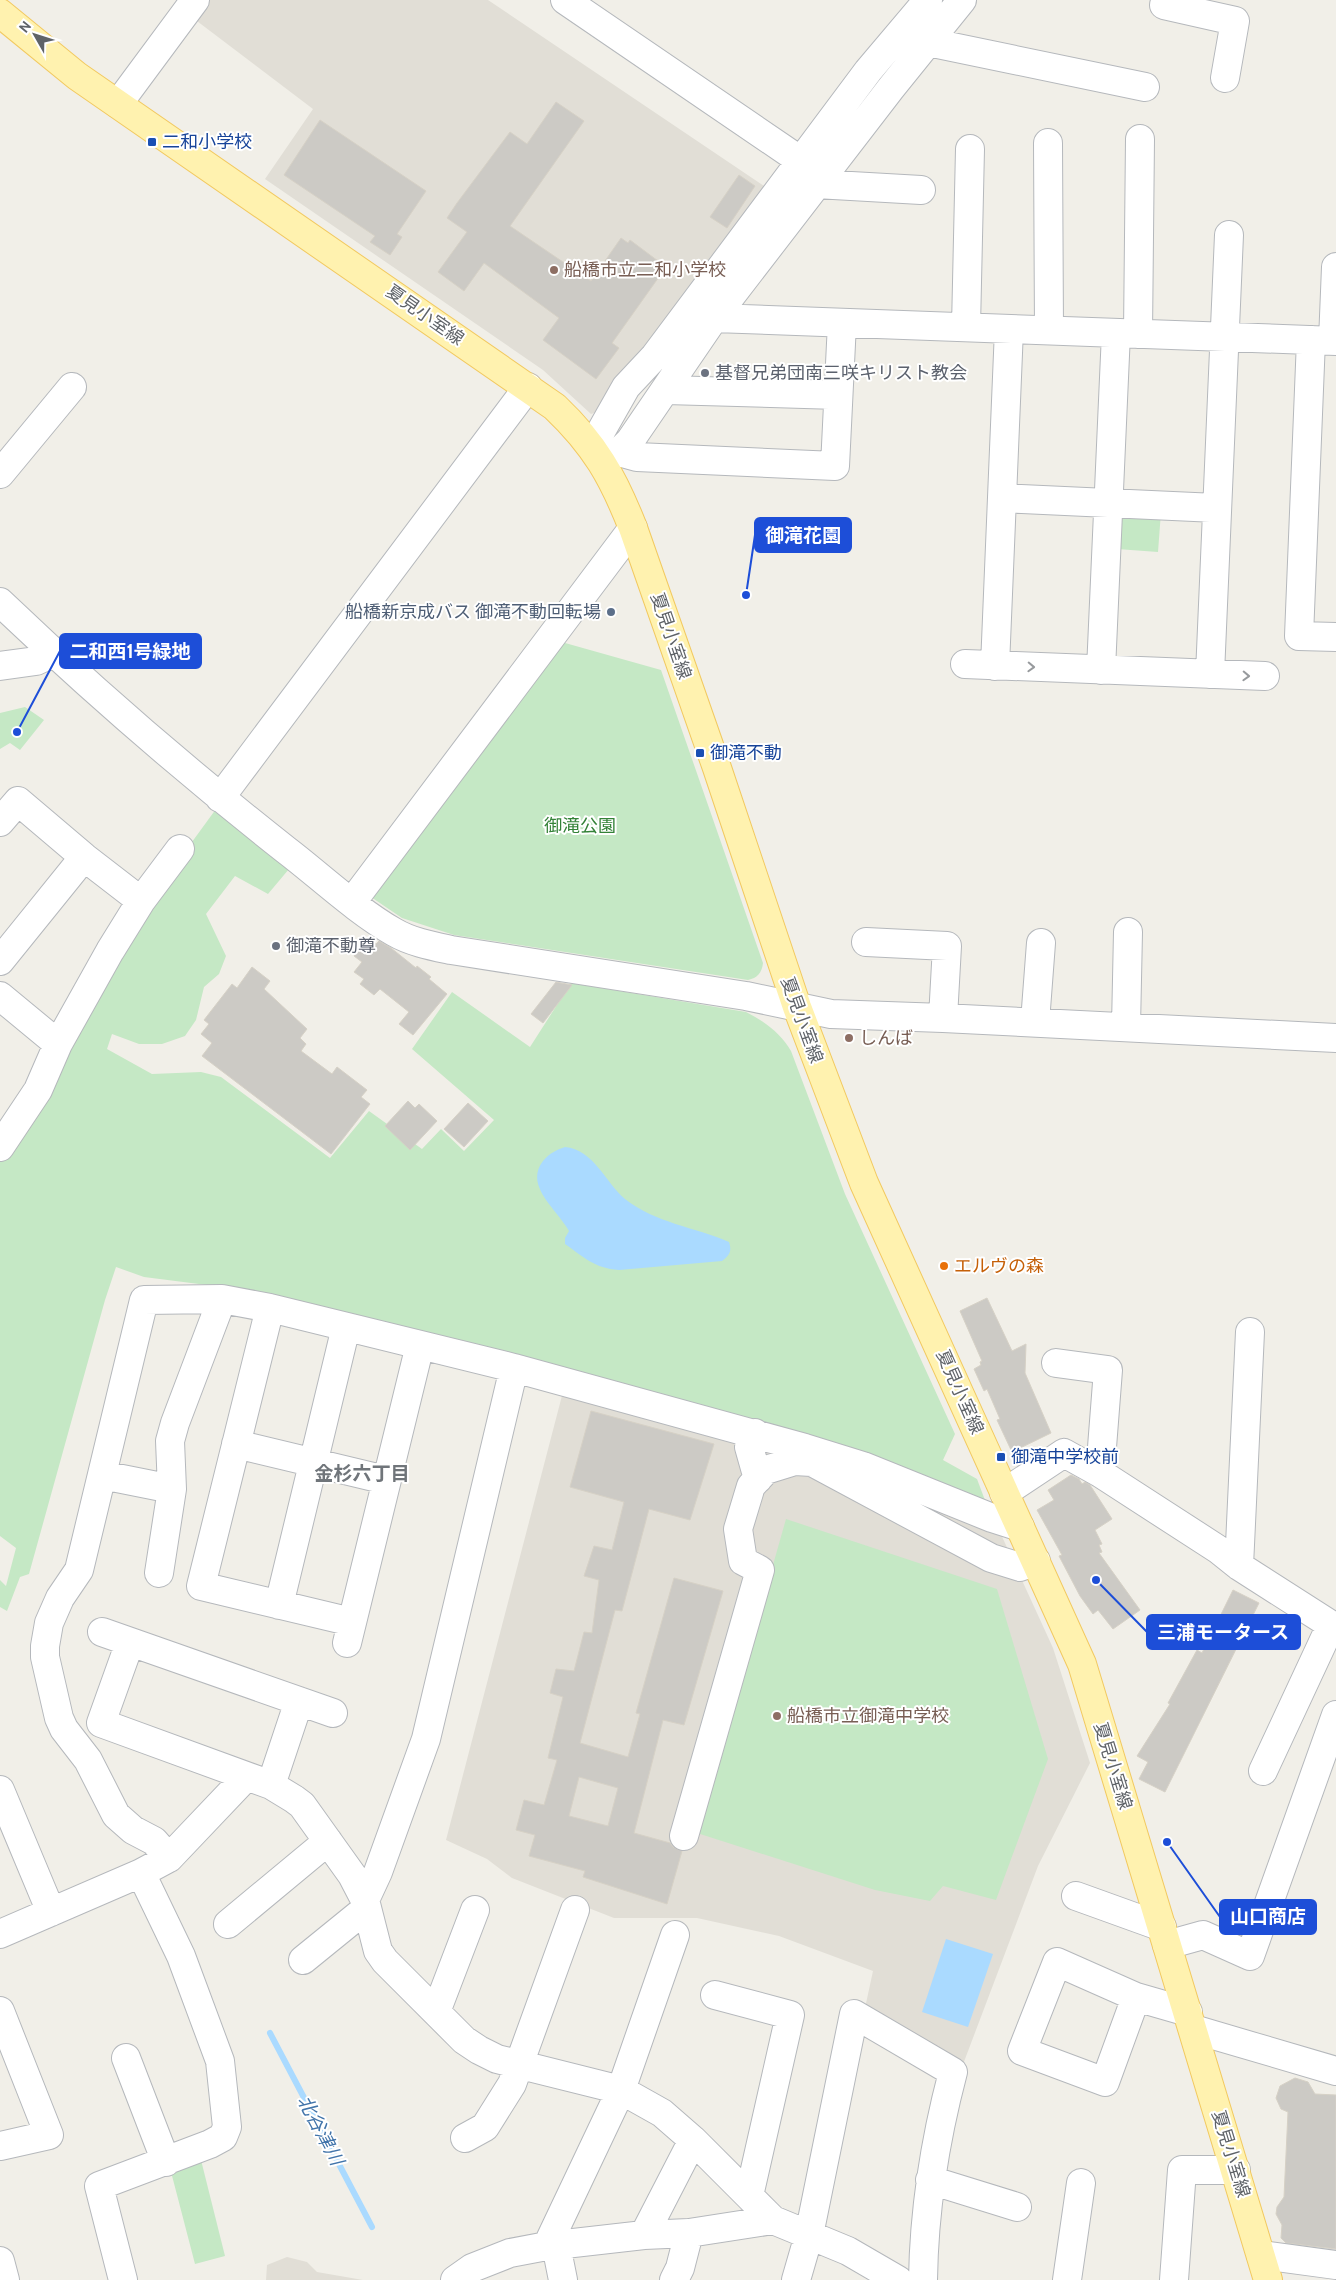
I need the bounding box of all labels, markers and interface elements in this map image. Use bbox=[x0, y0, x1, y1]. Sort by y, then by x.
north arrow bbox=[10, 10, 60, 60]
text: N bbox=[15, 17, 35, 36]
place label: 二和小学校 bbox=[162, 131, 252, 153]
marker: 二和小学校 bbox=[146, 136, 158, 148]
place label: 船橋市立二和小学校 bbox=[564, 259, 726, 281]
marker: 船橋市立二和小学校 bbox=[548, 264, 560, 276]
street label: 夏見小室線 bbox=[382, 280, 468, 350]
place label: 基督兄弟団南三咲キリスト教会 bbox=[715, 362, 967, 384]
marker: 基督兄弟団南三咲キリスト教会 bbox=[699, 367, 711, 379]
callout: 御滝花園 bbox=[755, 518, 851, 552]
text: 御滝花園 bbox=[765, 524, 841, 547]
street label: 夏見小室線 bbox=[646, 590, 696, 682]
place label: 船橋新京成バス 御滝不動回転場 bbox=[345, 601, 601, 623]
marker: 船橋新京成バス 御滝不動回転場 bbox=[605, 606, 617, 618]
callout: 二和西1号緑地 bbox=[60, 634, 201, 668]
text: 二和西1号緑地 bbox=[69, 640, 191, 663]
one-way arrow bbox=[1028, 662, 1036, 672]
one-way arrow bbox=[1243, 670, 1251, 681]
place label: 御滝不動 bbox=[710, 742, 782, 764]
marker: 御滝不動 bbox=[694, 747, 706, 759]
park label: 御滝公園 bbox=[544, 815, 616, 837]
place label: 御滝不動尊 bbox=[286, 935, 376, 957]
marker: 御滝不動尊 bbox=[270, 940, 282, 952]
street label: 夏見小室線 bbox=[776, 974, 828, 1066]
place label: しんば bbox=[859, 1027, 913, 1049]
marker: しんば bbox=[843, 1032, 855, 1044]
place label: エルヴの森 bbox=[954, 1255, 1044, 1277]
marker: エルヴの森 bbox=[938, 1260, 950, 1272]
street label: 夏見小室線 bbox=[932, 1346, 988, 1438]
place label: 御滝中学校前 bbox=[1011, 1446, 1119, 1468]
marker: 御滝中学校前 bbox=[995, 1451, 1007, 1463]
district label: 金杉六丁目 bbox=[314, 1462, 410, 1485]
callout: 三浦モータース bbox=[1147, 1615, 1300, 1649]
text: 三浦モータース bbox=[1157, 1621, 1289, 1644]
place label: 船橋市立御滝中学校 bbox=[787, 1705, 949, 1727]
marker: 船橋市立御滝中学校 bbox=[771, 1710, 783, 1722]
street label: 夏見小室線 bbox=[1089, 1720, 1137, 1812]
callout: 山口商店 bbox=[1220, 1900, 1316, 1934]
text: 山口商店 bbox=[1230, 1905, 1306, 1928]
water label: 北谷津川 bbox=[293, 2091, 349, 2171]
street label: 夏見小室線 bbox=[1207, 2108, 1255, 2200]

